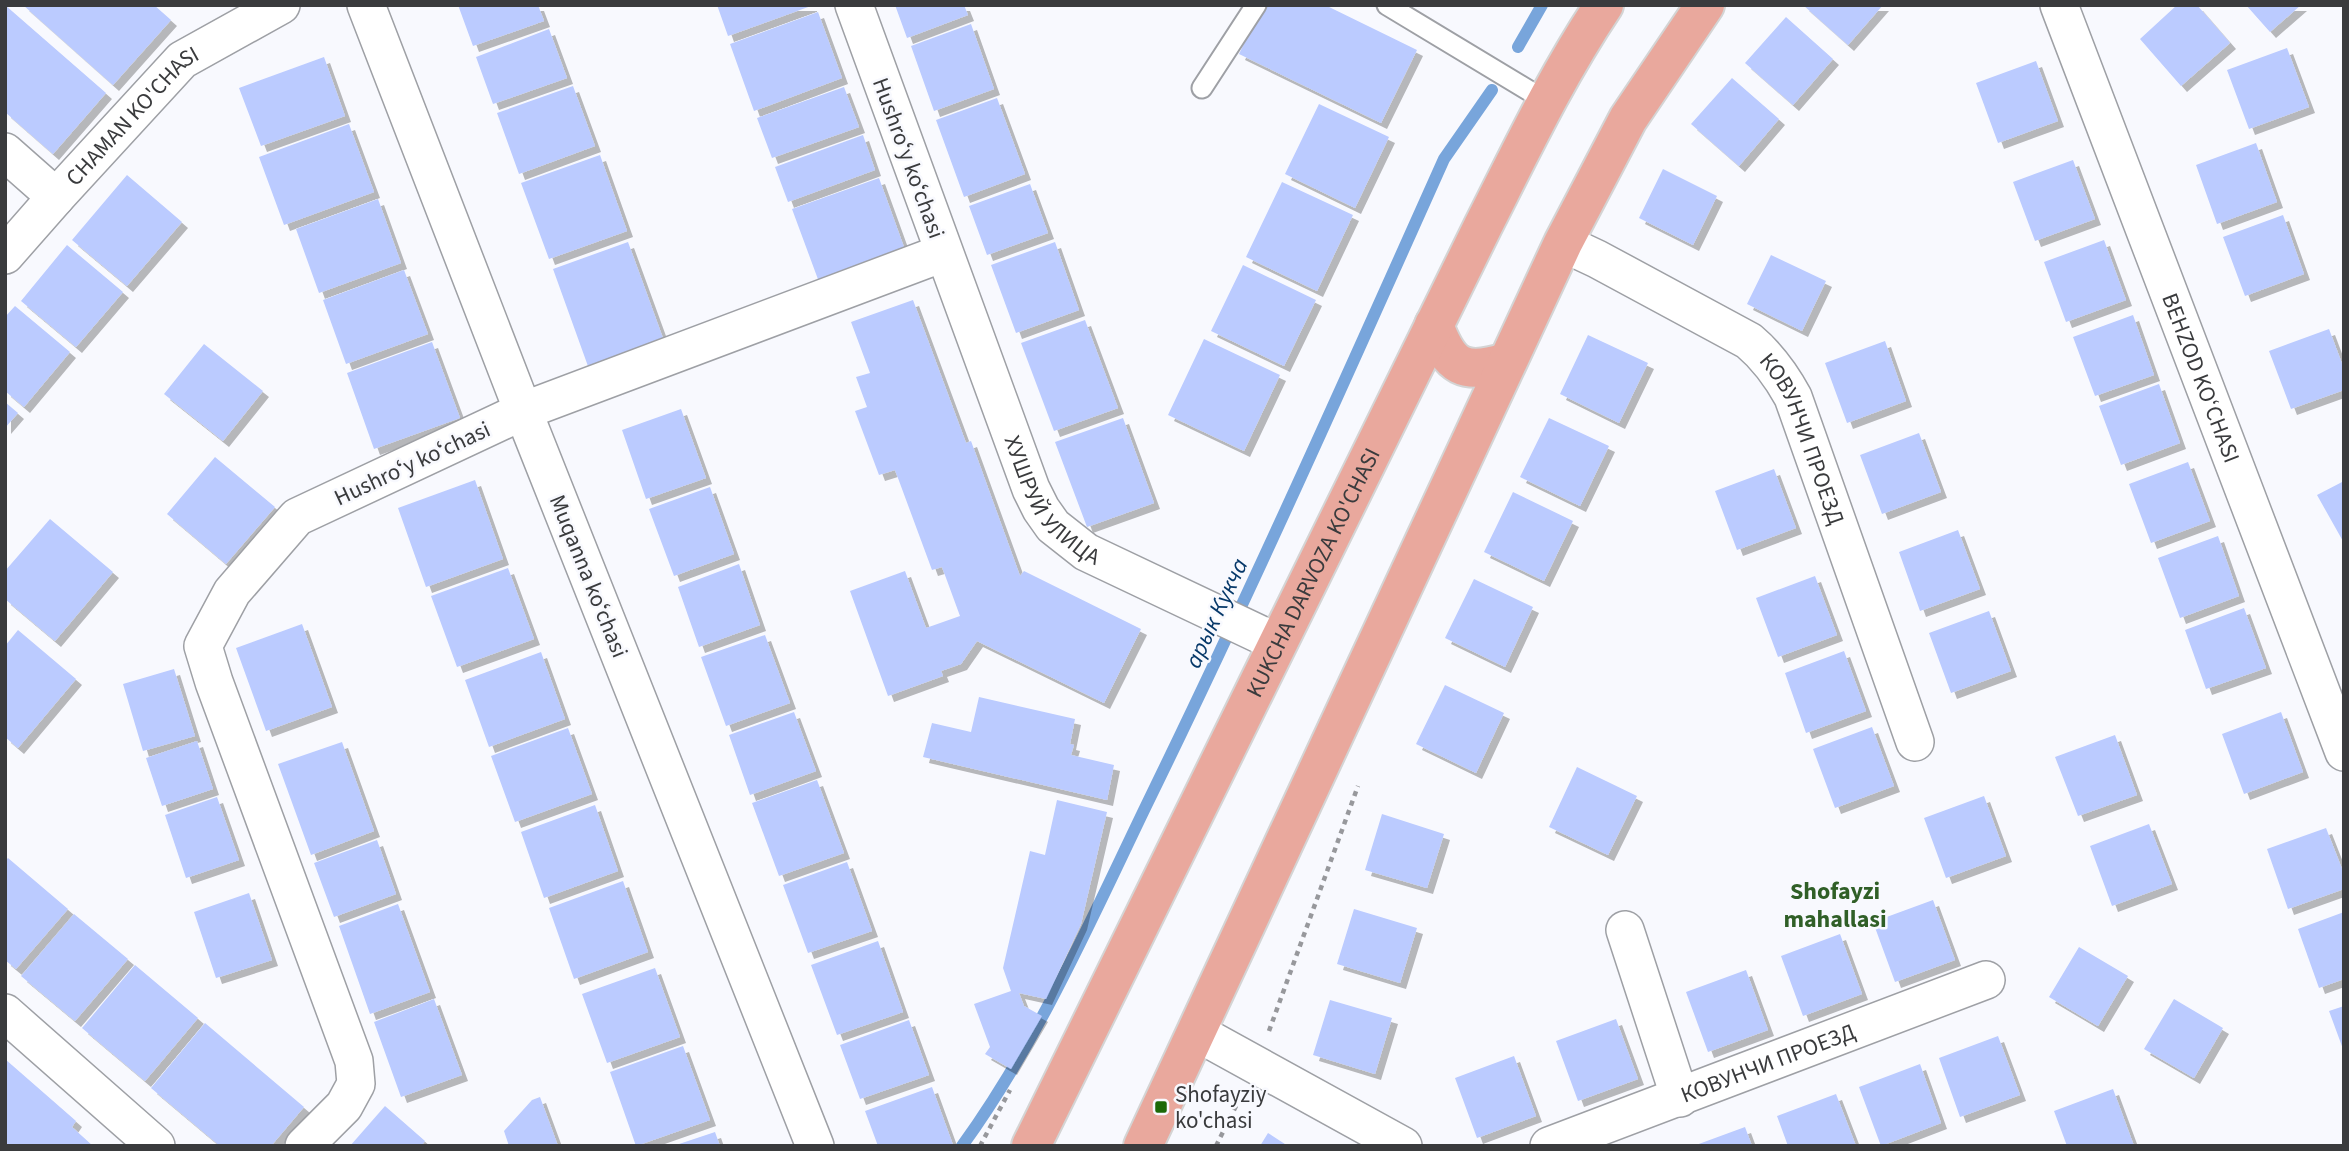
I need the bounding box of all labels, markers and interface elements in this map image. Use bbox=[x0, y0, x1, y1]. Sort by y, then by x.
street label: CHAMAN KO'CHASI bbox=[58, 38, 205, 193]
street label: Hushroʻy koʻchasi bbox=[864, 73, 953, 243]
street label: BEHZOD KO‘CHASI bbox=[2153, 288, 2248, 468]
street label: КОВУНЧИ ПРОЕЗД bbox=[1752, 346, 1853, 529]
street label: Hushroʻy koʻchasi bbox=[329, 413, 496, 514]
street label: ХУШРУЙ УЛИЦА bbox=[996, 431, 1106, 574]
street label: KUKCHA DARVOZA KO'CHASI bbox=[1238, 442, 1389, 703]
street label: Muqanna koʻchasi bbox=[541, 490, 636, 663]
water label: арык Кукча bbox=[1176, 552, 1257, 674]
district label: Shofayzi mahallasi bbox=[1783, 874, 1887, 937]
street label: КОВУНЧИ ПРОЕЗД bbox=[1676, 1015, 1860, 1112]
place label: Shofayziy ko'chasi bbox=[1175, 1078, 1267, 1137]
marker: Shofayziy ko'chasi bbox=[1153, 1099, 1169, 1115]

